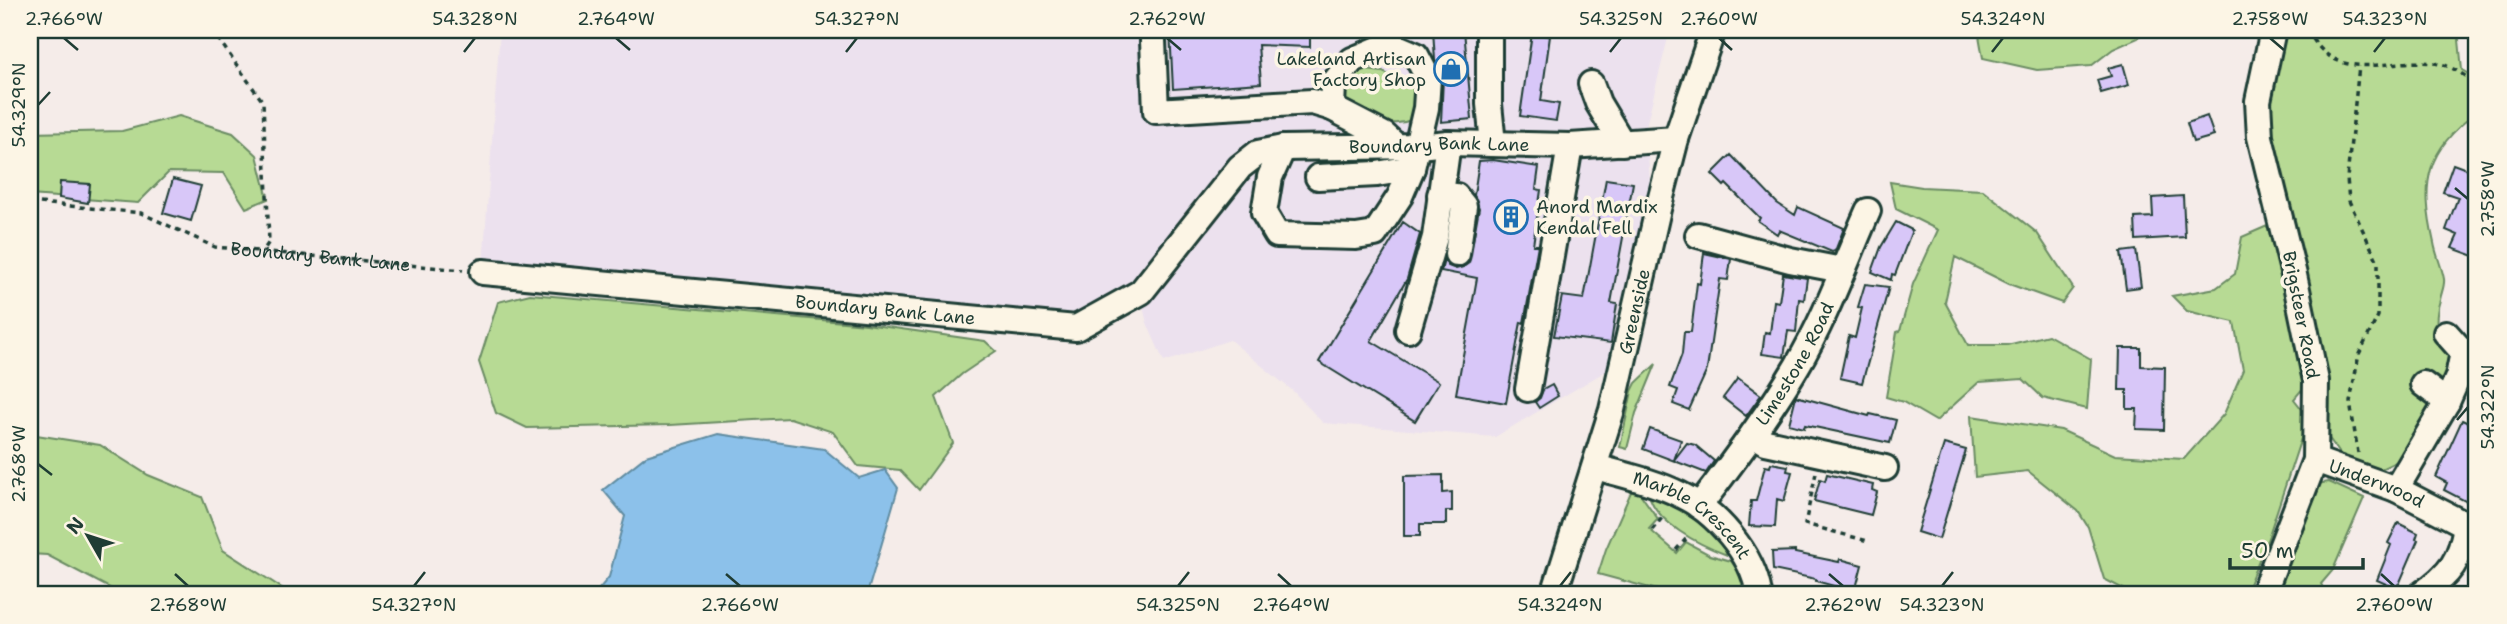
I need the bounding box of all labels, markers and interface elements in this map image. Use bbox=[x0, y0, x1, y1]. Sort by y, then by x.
text: 2.766°W bbox=[25, 7, 103, 31]
text: 54.328°N bbox=[432, 7, 518, 31]
text: 2.764°W bbox=[577, 7, 655, 31]
text: 54.327°N bbox=[815, 7, 899, 31]
text: 2.762°W bbox=[1128, 7, 1206, 31]
text: 54.325°N bbox=[1579, 7, 1663, 31]
text: 2.760°W bbox=[1680, 7, 1758, 31]
text: 54.324°N bbox=[1961, 7, 2045, 31]
text: 2.758°W bbox=[2232, 7, 2308, 31]
text: 54.323°N bbox=[2342, 7, 2428, 31]
place label: Lakeland Artisan Factory Shop bbox=[1276, 47, 1426, 92]
shop icon: Lakeland Artisan Factory Shop bbox=[1432, 50, 1470, 88]
text: 54.329°N bbox=[7, 62, 31, 148]
street label: Boundary Bank Lane bbox=[1349, 131, 1530, 159]
text: 2.758°W bbox=[2476, 161, 2500, 237]
place label: Anord Mardix Kendal Fell bbox=[1536, 195, 1658, 240]
building icon: Anord Mardix Kendal Fell bbox=[1492, 198, 1530, 236]
street label: Boundary Bank Lane bbox=[229, 236, 412, 277]
street label: Brigsteer Road bbox=[2277, 249, 2325, 381]
street label: Greenside bbox=[1613, 266, 1656, 357]
street label: Boundary Bank Lane bbox=[794, 290, 976, 330]
street label: Limestone Road bbox=[1750, 298, 1840, 430]
text: 54.322°N bbox=[2476, 364, 2500, 450]
text: 2.768°W bbox=[7, 425, 31, 503]
street label: Underwood bbox=[2326, 454, 2429, 514]
street label: Marble Crescent bbox=[1630, 466, 1756, 564]
north arrow bbox=[52, 502, 122, 572]
text: N bbox=[61, 512, 90, 539]
scale bar bbox=[2230, 526, 2364, 570]
text: 50 m bbox=[2241, 537, 2294, 565]
text: 2.768°W bbox=[149, 593, 227, 617]
text: 54.327°N bbox=[372, 593, 456, 617]
text: 2.766°W bbox=[701, 593, 779, 617]
text: 54.325°N bbox=[1136, 593, 1220, 617]
text: 2.764°W bbox=[1252, 593, 1330, 617]
text: 54.324°N bbox=[1518, 593, 1602, 617]
text: 2.762°W bbox=[1804, 593, 1882, 617]
text: 54.323°N bbox=[1899, 593, 1985, 617]
text: 2.760°W bbox=[2355, 593, 2433, 617]

